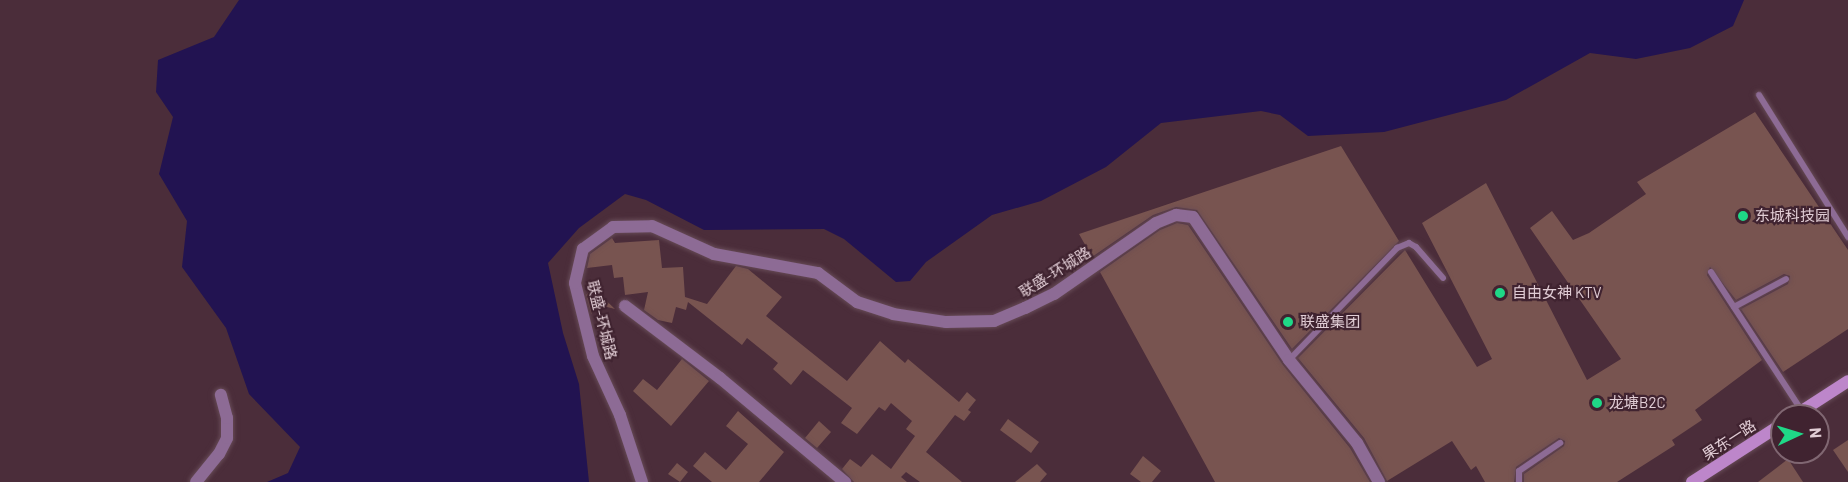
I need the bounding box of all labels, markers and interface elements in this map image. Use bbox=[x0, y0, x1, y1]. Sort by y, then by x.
place label: 东城科技园 bbox=[1755, 207, 1830, 225]
marker: 东城科技园 bbox=[1736, 209, 1750, 223]
street label: 联盛-环城路 bbox=[1016, 243, 1094, 301]
street label: 联盛-环城路 bbox=[583, 279, 621, 361]
place label: 自由女神 KTV bbox=[1512, 284, 1602, 302]
marker: 自由女神 KTV bbox=[1493, 286, 1507, 300]
place label: 联盛集团 bbox=[1300, 313, 1360, 331]
marker: 联盛集团 bbox=[1281, 315, 1295, 329]
place label: 龙塘B2C bbox=[1609, 394, 1666, 412]
marker: 龙塘B2C bbox=[1590, 396, 1604, 410]
north arrow bbox=[1770, 404, 1830, 464]
street label: 果东一路 bbox=[1699, 416, 1759, 464]
text: N bbox=[1807, 427, 1826, 439]

